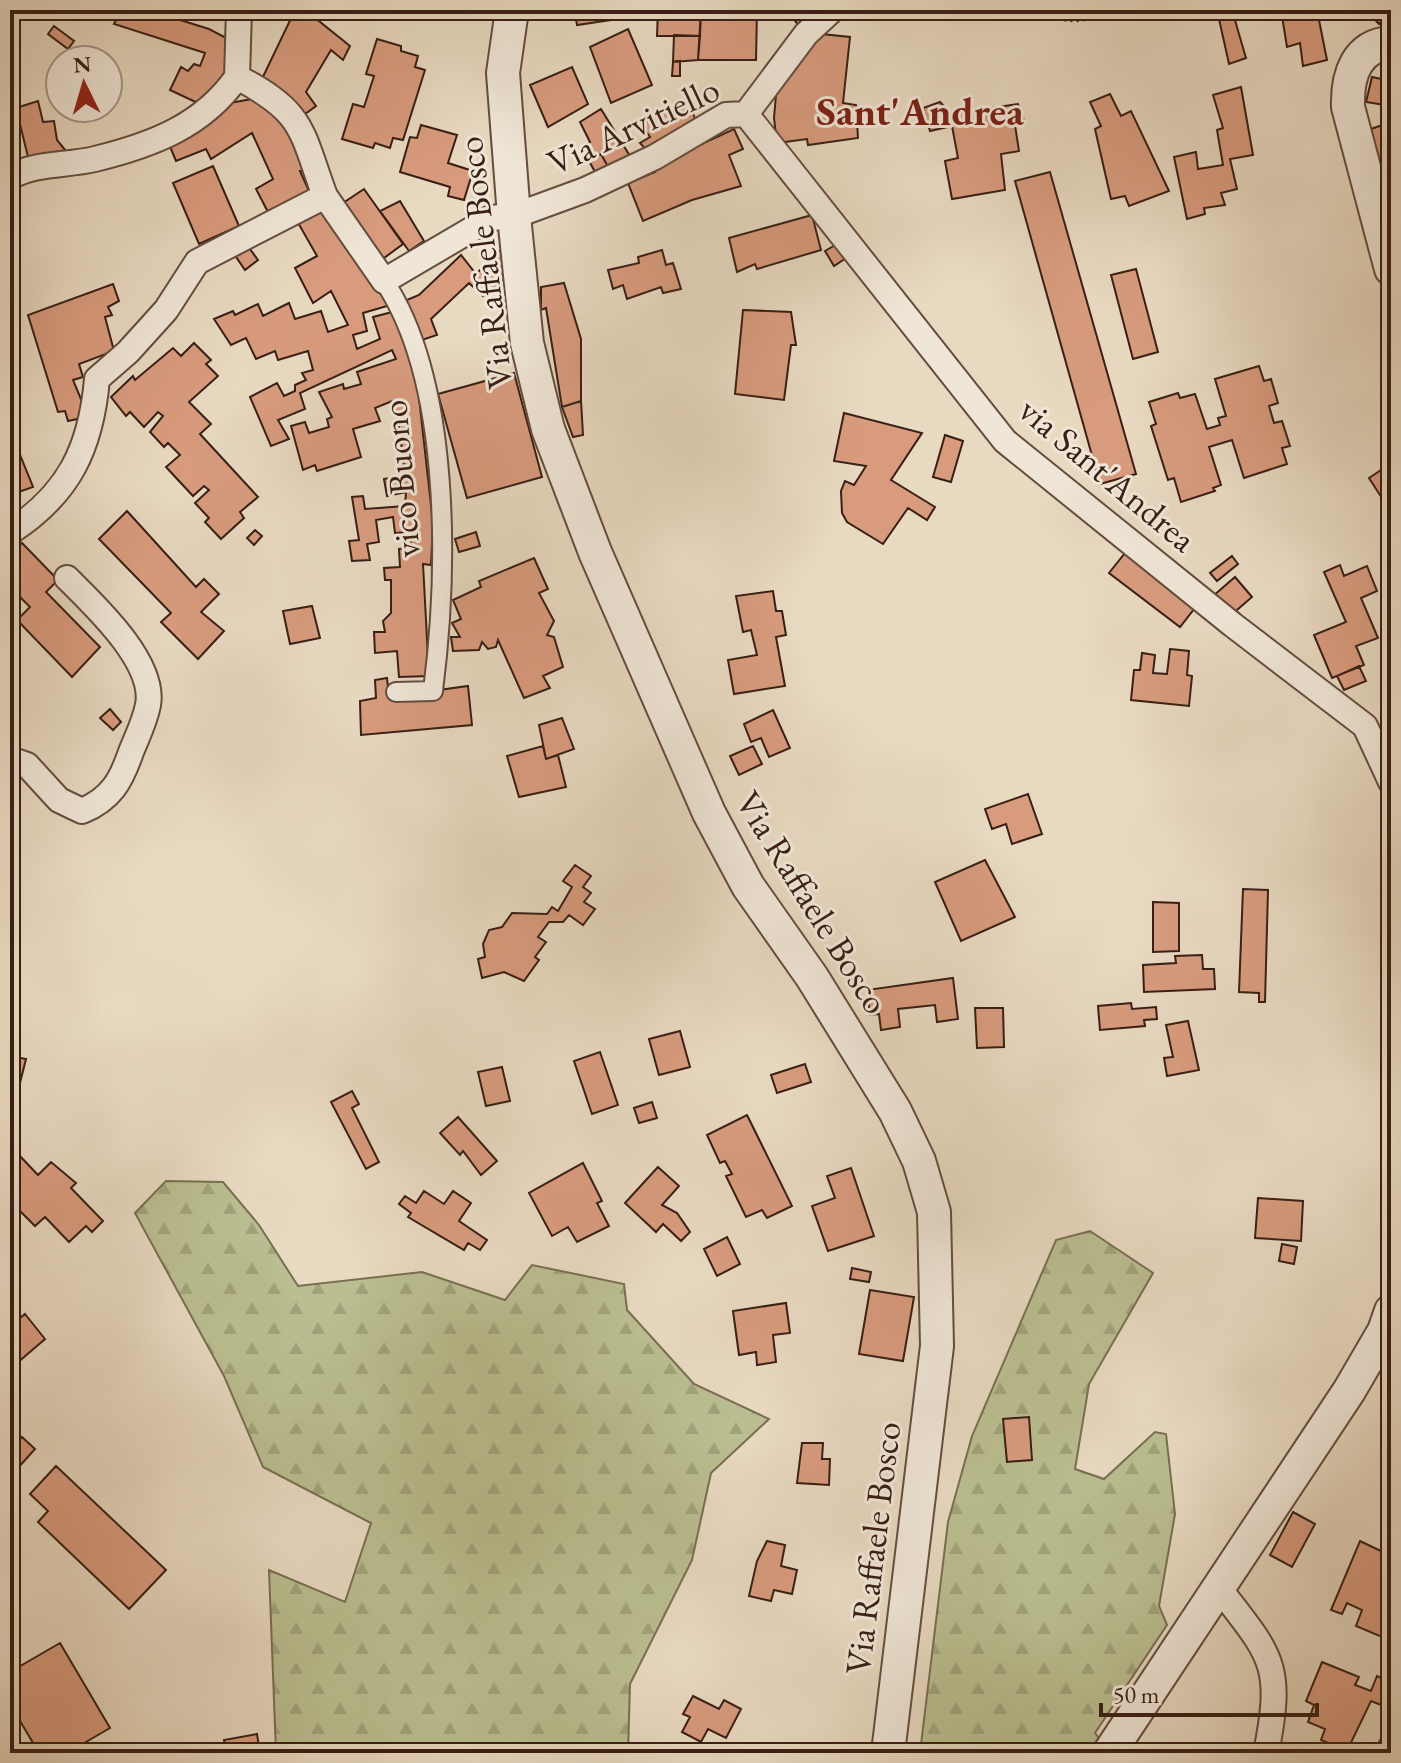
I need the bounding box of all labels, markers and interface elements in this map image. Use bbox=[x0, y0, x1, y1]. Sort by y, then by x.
north arrow bbox=[44, 44, 124, 124]
text: N bbox=[72, 49, 93, 80]
street label: Via Arvitiello bbox=[540, 65, 727, 186]
district label: Sant'Andrea bbox=[816, 85, 1024, 137]
street label: Via Raffaele Bosco bbox=[446, 134, 523, 392]
street label: via Sant'Andrea bbox=[1009, 387, 1207, 563]
street label: vico Buono bbox=[370, 398, 431, 560]
street label: Via Raffaele Bosco bbox=[725, 782, 900, 1023]
street label: Via Raffaele Bosco bbox=[834, 1419, 911, 1677]
scale bar bbox=[1101, 1667, 1317, 1717]
text: 50 m bbox=[1113, 1679, 1160, 1710]

